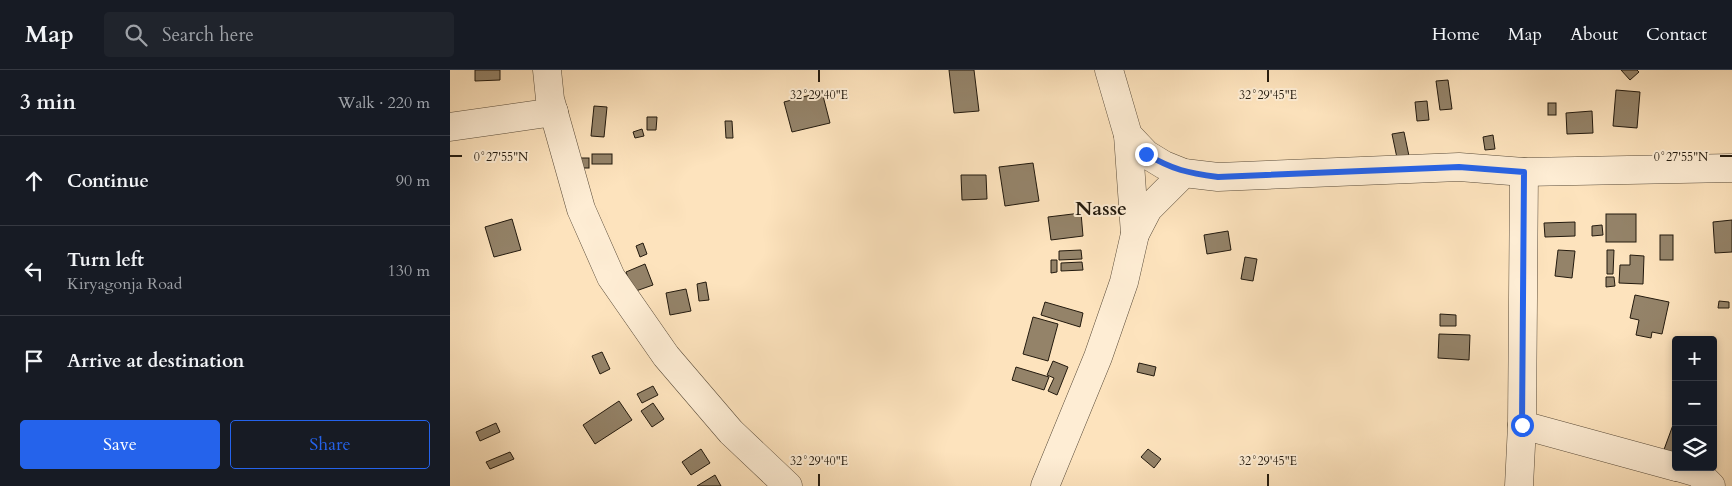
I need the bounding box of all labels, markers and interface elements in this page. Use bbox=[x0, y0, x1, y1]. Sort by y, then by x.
search box bbox=[104, 12, 454, 57]
text: Map bbox=[25, 18, 74, 51]
icon: search bbox=[122, 21, 150, 49]
text: Search here bbox=[162, 22, 254, 48]
text: Home bbox=[1432, 22, 1480, 47]
text: Map bbox=[1508, 22, 1542, 47]
text: About bbox=[1570, 22, 1618, 47]
text: Contact bbox=[1646, 22, 1707, 47]
text: 32°29'40"E bbox=[790, 87, 848, 103]
text: 32°29'45"E bbox=[1239, 87, 1297, 103]
text: 3 min bbox=[20, 88, 76, 117]
text: Walk · 220 m bbox=[338, 92, 430, 114]
route end bbox=[1135, 143, 1158, 166]
text: 0°27'55"N bbox=[474, 149, 529, 165]
text: 0°27'55"N bbox=[1654, 149, 1709, 165]
icon: ahead bbox=[20, 167, 48, 195]
text: Continue bbox=[67, 168, 149, 194]
text: 90 m bbox=[396, 170, 430, 192]
district label: Nasse bbox=[1075, 195, 1127, 222]
text: Turn left bbox=[67, 247, 144, 273]
icon: left bbox=[20, 257, 48, 285]
text: 130 m bbox=[388, 260, 430, 282]
text: Kiryagonja Road bbox=[67, 273, 182, 295]
map controls bbox=[1672, 336, 1717, 471]
button: + bbox=[1672, 336, 1717, 381]
icon: arrive bbox=[20, 347, 48, 375]
text: Arrive at destination bbox=[67, 348, 244, 374]
button: − bbox=[1672, 381, 1717, 426]
route start bbox=[1511, 414, 1534, 437]
button: Save bbox=[20, 420, 220, 469]
button: Share bbox=[230, 420, 430, 469]
button: layers bbox=[1672, 426, 1717, 471]
text: 32°29'40"E bbox=[790, 453, 848, 469]
text: 32°29'45"E bbox=[1239, 453, 1297, 469]

